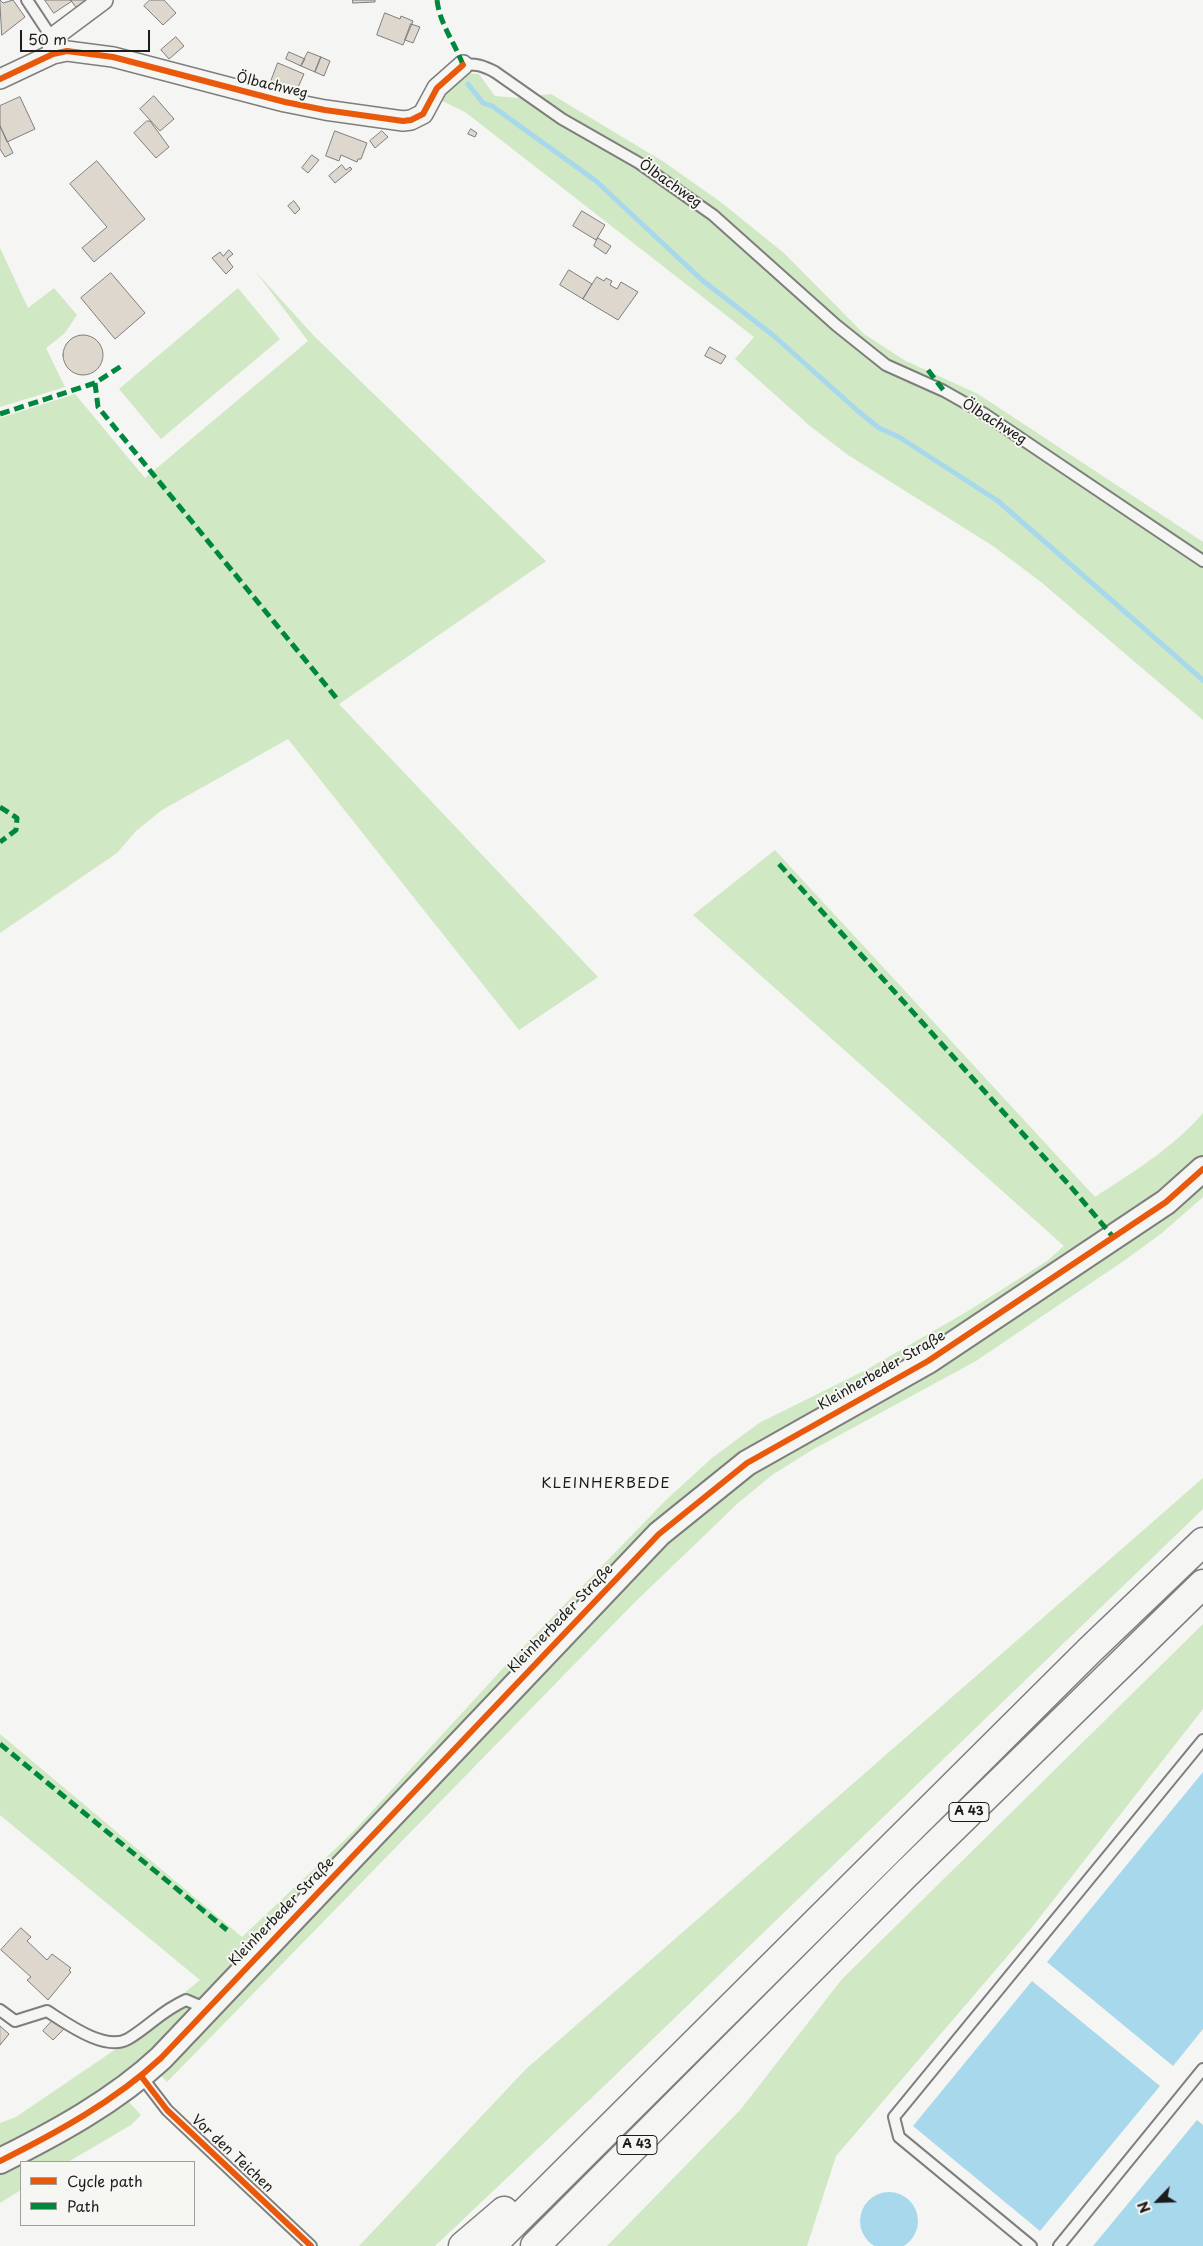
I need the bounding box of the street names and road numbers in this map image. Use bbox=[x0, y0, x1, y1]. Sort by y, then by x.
street label: Ölbachweg bbox=[235, 70, 309, 102]
street label: Ölbachweg bbox=[635, 156, 705, 212]
street label: Ölbachweg bbox=[959, 396, 1029, 448]
street label: Kleinherbeder Straße bbox=[815, 1328, 949, 1414]
street label: Kleinherbeder Straße bbox=[505, 1561, 617, 1677]
road number: A 43 bbox=[949, 1802, 989, 1821]
street label: Kleinherbeder Straße bbox=[226, 1854, 338, 1970]
street label: Vor den Teichen bbox=[188, 2112, 276, 2196]
road number: A 43 bbox=[617, 2136, 657, 2154]

